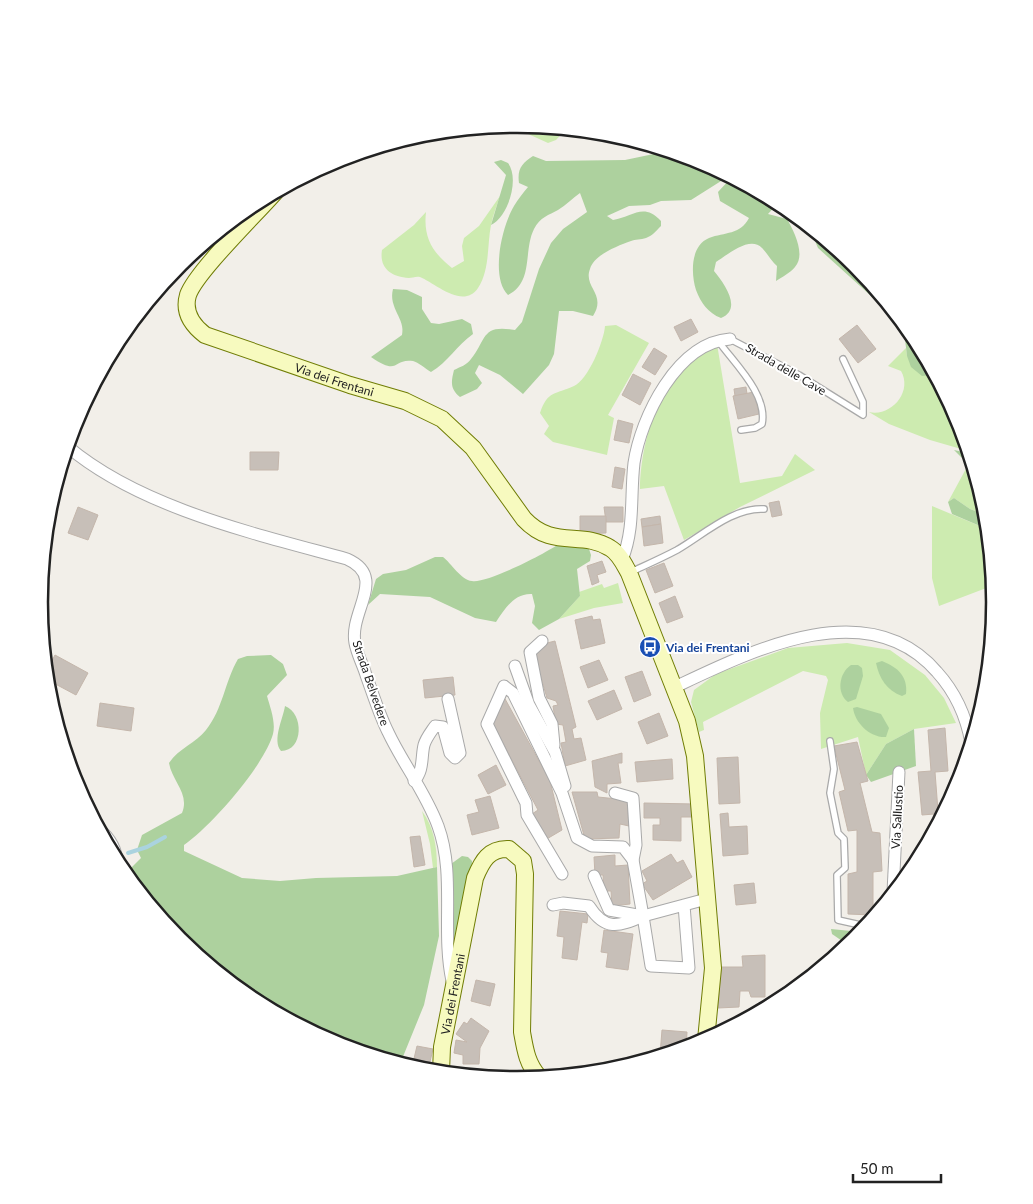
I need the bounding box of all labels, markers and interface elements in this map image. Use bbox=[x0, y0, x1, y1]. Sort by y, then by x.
street label: Strada delle Cave bbox=[743, 340, 829, 398]
street label: Via dei Frentani bbox=[293, 359, 376, 399]
bus stop icon: Via dei Frentani bbox=[638, 635, 662, 659]
street label: Strada Belvedere bbox=[349, 638, 393, 728]
place label: Via dei Frentani bbox=[665, 640, 750, 655]
street label: Via Sallustio bbox=[888, 784, 906, 849]
street label: Via dei Frentani bbox=[437, 952, 468, 1036]
scale bar bbox=[853, 1152, 940, 1184]
text: 50 m bbox=[860, 1159, 894, 1177]

